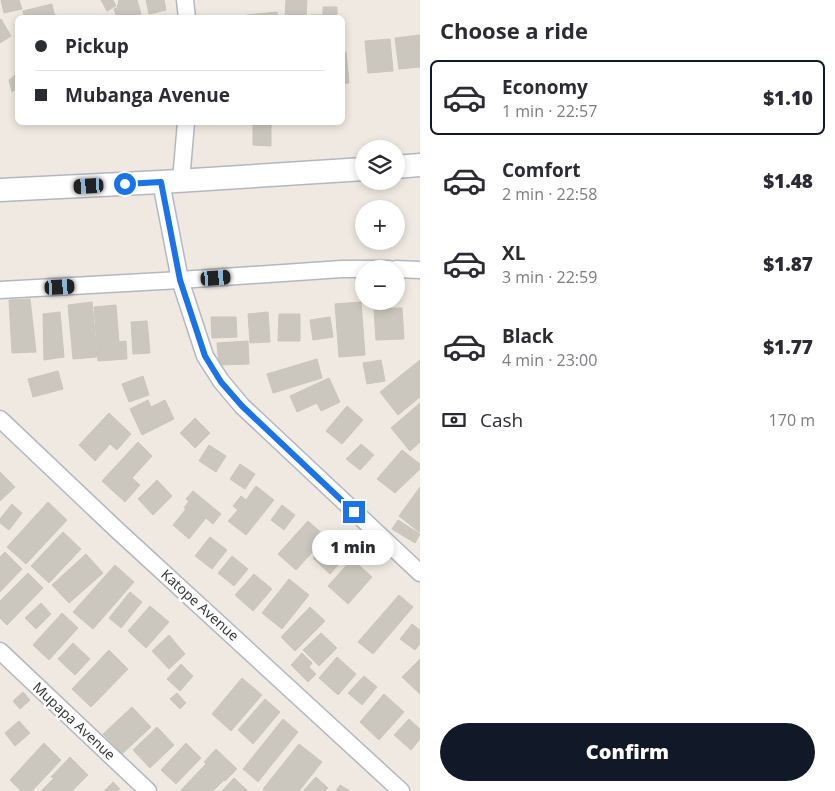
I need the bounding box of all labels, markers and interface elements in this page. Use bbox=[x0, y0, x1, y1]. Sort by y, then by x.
text: Choose a ride bbox=[440, 15, 588, 45]
text: Pickup bbox=[65, 33, 129, 59]
text: Economy bbox=[502, 74, 588, 100]
icon: car bbox=[442, 75, 487, 120]
text: Mubanga Avenue bbox=[65, 82, 230, 108]
text: $1.10 bbox=[763, 85, 813, 111]
text: 1 min · 22:57 bbox=[502, 100, 597, 122]
map controls bbox=[355, 140, 405, 310]
button: layers bbox=[355, 140, 405, 190]
text: Comfort bbox=[502, 157, 581, 183]
icon: car bbox=[442, 158, 487, 203]
text: $1.48 bbox=[763, 168, 813, 194]
route start bbox=[114, 173, 136, 195]
car bbox=[73, 178, 104, 194]
text: 2 min · 22:58 bbox=[502, 183, 597, 205]
button: + bbox=[355, 200, 405, 250]
text: XL bbox=[502, 240, 525, 266]
icon: car bbox=[442, 241, 487, 286]
text: $1.87 bbox=[763, 251, 813, 277]
button: − bbox=[355, 260, 405, 310]
text: 3 min · 22:59 bbox=[502, 266, 597, 288]
car bbox=[200, 269, 231, 287]
car bbox=[44, 279, 75, 295]
text: Black bbox=[502, 323, 554, 349]
icon: car bbox=[442, 324, 487, 369]
text: $1.77 bbox=[763, 334, 813, 360]
text: 4 min · 23:00 bbox=[502, 349, 597, 371]
icon: cash bbox=[440, 406, 468, 434]
text: Cash bbox=[480, 407, 523, 433]
text: 170 m bbox=[769, 409, 815, 431]
route end bbox=[343, 501, 365, 523]
callout: 1 min bbox=[313, 530, 395, 564]
text: 1 min bbox=[330, 536, 376, 558]
street label: Katope Avenue bbox=[157, 565, 243, 645]
street label: Mupapa Avenue bbox=[29, 677, 120, 764]
button: Confirm bbox=[440, 723, 815, 781]

